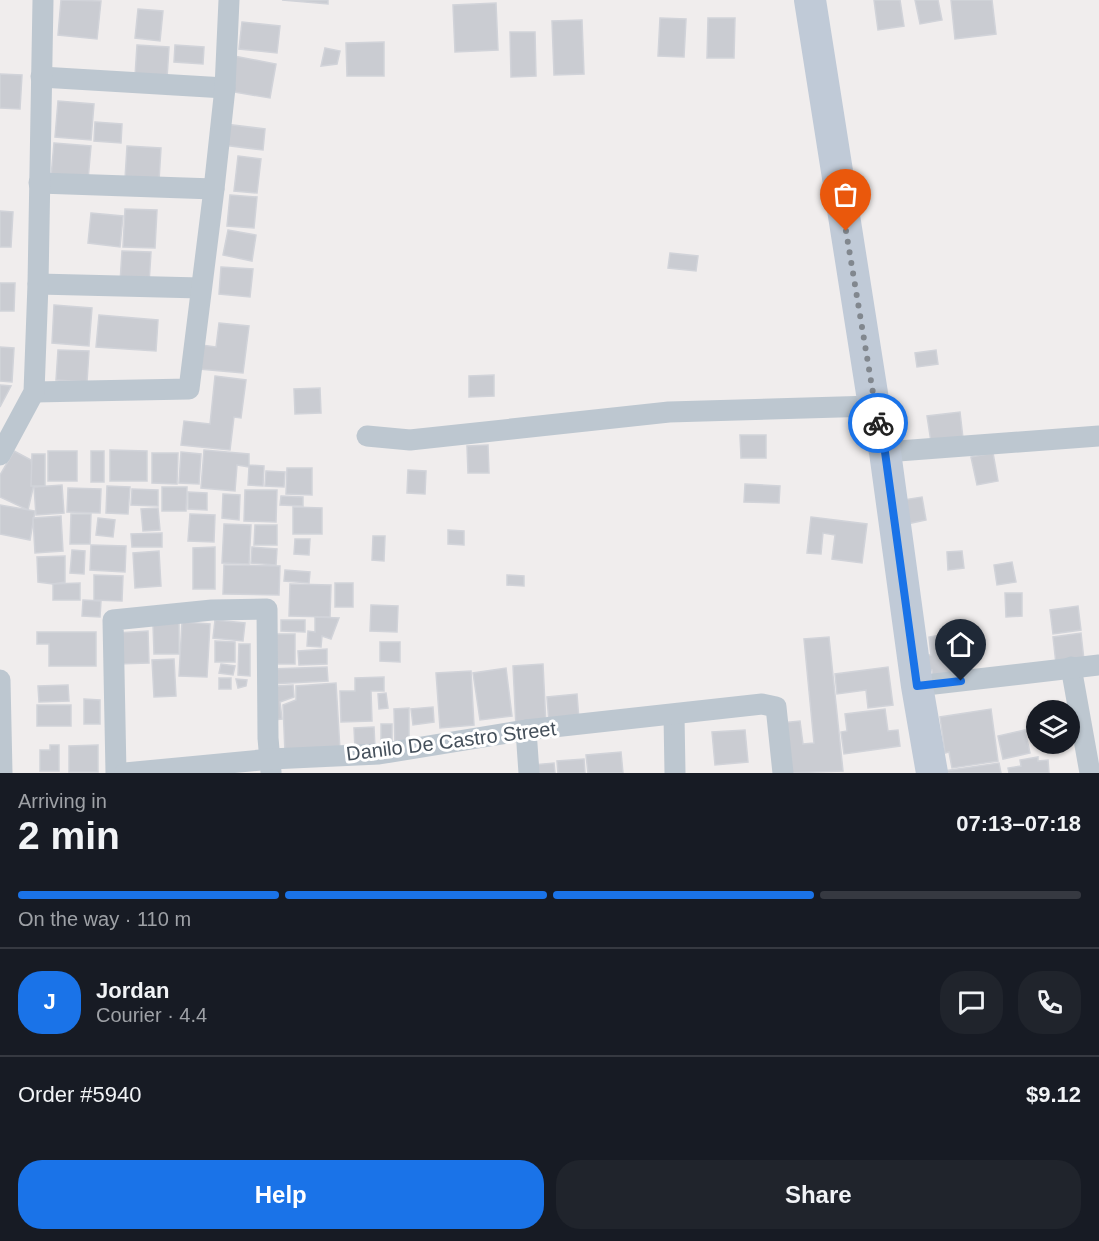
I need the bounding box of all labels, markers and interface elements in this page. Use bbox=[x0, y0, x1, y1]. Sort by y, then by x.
pin bbox=[820, 169, 871, 231]
icon: bag bbox=[829, 178, 862, 211]
courier bbox=[848, 393, 908, 453]
icon: bike bbox=[862, 407, 895, 440]
pin bbox=[935, 619, 986, 681]
icon: home bbox=[944, 628, 977, 661]
map controls bbox=[1026, 700, 1080, 754]
button: layers bbox=[1026, 700, 1080, 754]
street label: Danilo De Castro Street bbox=[345, 717, 558, 765]
text: Arriving in bbox=[18, 790, 107, 812]
text: 07:13–07:18 bbox=[956, 811, 1081, 836]
text: 2 min bbox=[18, 814, 120, 857]
text: On the way · 110 m bbox=[18, 908, 191, 930]
button: chat bbox=[940, 971, 1003, 1034]
button: phone bbox=[1018, 971, 1081, 1034]
text: Jordan bbox=[96, 978, 169, 1003]
text: J bbox=[43, 989, 56, 1014]
text: Courier · 4.4 bbox=[96, 1004, 207, 1026]
text: Order #5940 bbox=[18, 1082, 142, 1107]
text: $9.12 bbox=[1026, 1082, 1081, 1107]
button: Help bbox=[18, 1160, 544, 1229]
button: Share bbox=[556, 1160, 1081, 1229]

